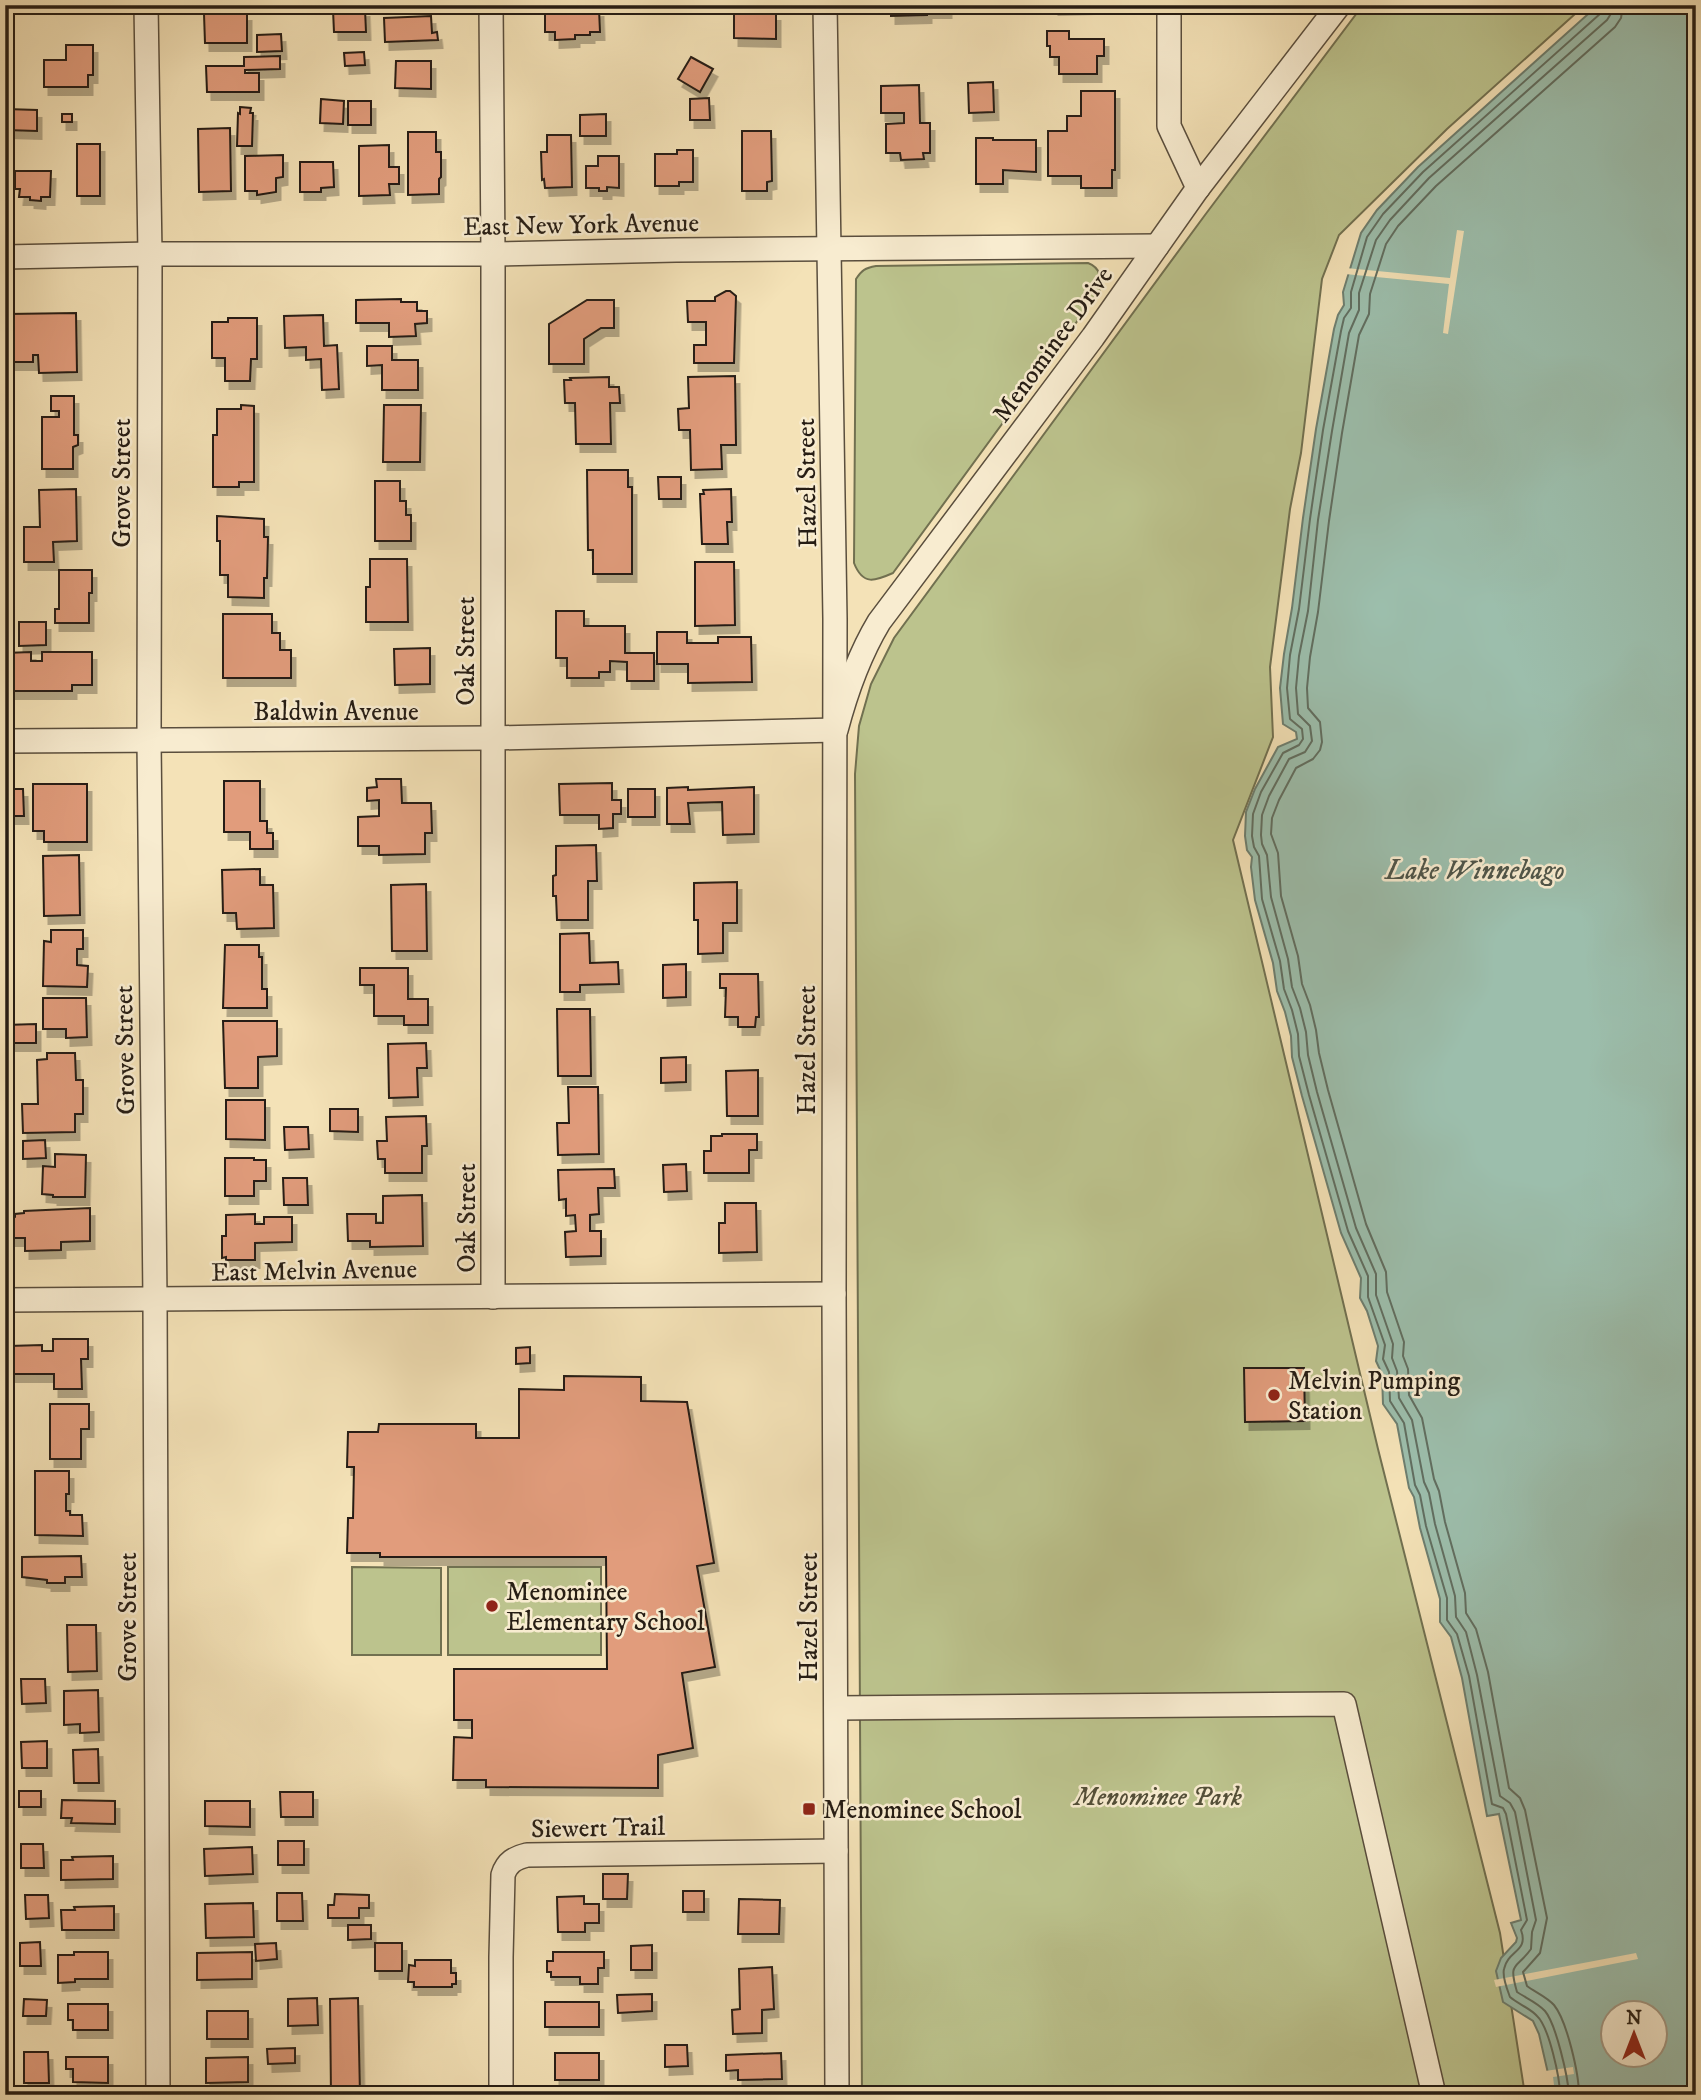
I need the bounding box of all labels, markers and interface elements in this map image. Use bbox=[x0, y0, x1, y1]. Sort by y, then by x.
street label: East New York Avenue bbox=[463, 207, 699, 244]
street label: Menominee Drive bbox=[985, 260, 1121, 429]
street label: Grove Street bbox=[106, 418, 139, 548]
street label: Hazel Street bbox=[790, 418, 825, 548]
street label: Oak Street bbox=[450, 596, 483, 706]
street label: Baldwin Avenue bbox=[253, 696, 419, 729]
water label: Lake Winnebago bbox=[1383, 853, 1565, 888]
street label: Grove Street bbox=[108, 985, 143, 1115]
street label: Hazel Street bbox=[791, 985, 824, 1115]
street label: Oak Street bbox=[451, 1163, 484, 1273]
street label: East Melvin Avenue bbox=[211, 1253, 417, 1290]
place label: Melvin Pumping Station bbox=[1288, 1365, 1461, 1428]
marker: Melvin Pumping Station bbox=[1266, 1387, 1282, 1403]
street label: Grove Street bbox=[112, 1552, 145, 1682]
street label: Hazel Street bbox=[793, 1552, 826, 1682]
place label: Menominee Elementary School bbox=[506, 1576, 705, 1639]
marker: Menominee Elementary School bbox=[484, 1598, 500, 1614]
park label: Menominee Park bbox=[1072, 1781, 1242, 1814]
place label: Menominee School bbox=[823, 1794, 1022, 1827]
marker: Menominee School bbox=[801, 1801, 817, 1817]
street label: Siewert Trail bbox=[531, 1811, 666, 1846]
north arrow bbox=[1600, 1998, 1670, 2068]
text: N bbox=[1626, 2007, 1642, 2030]

